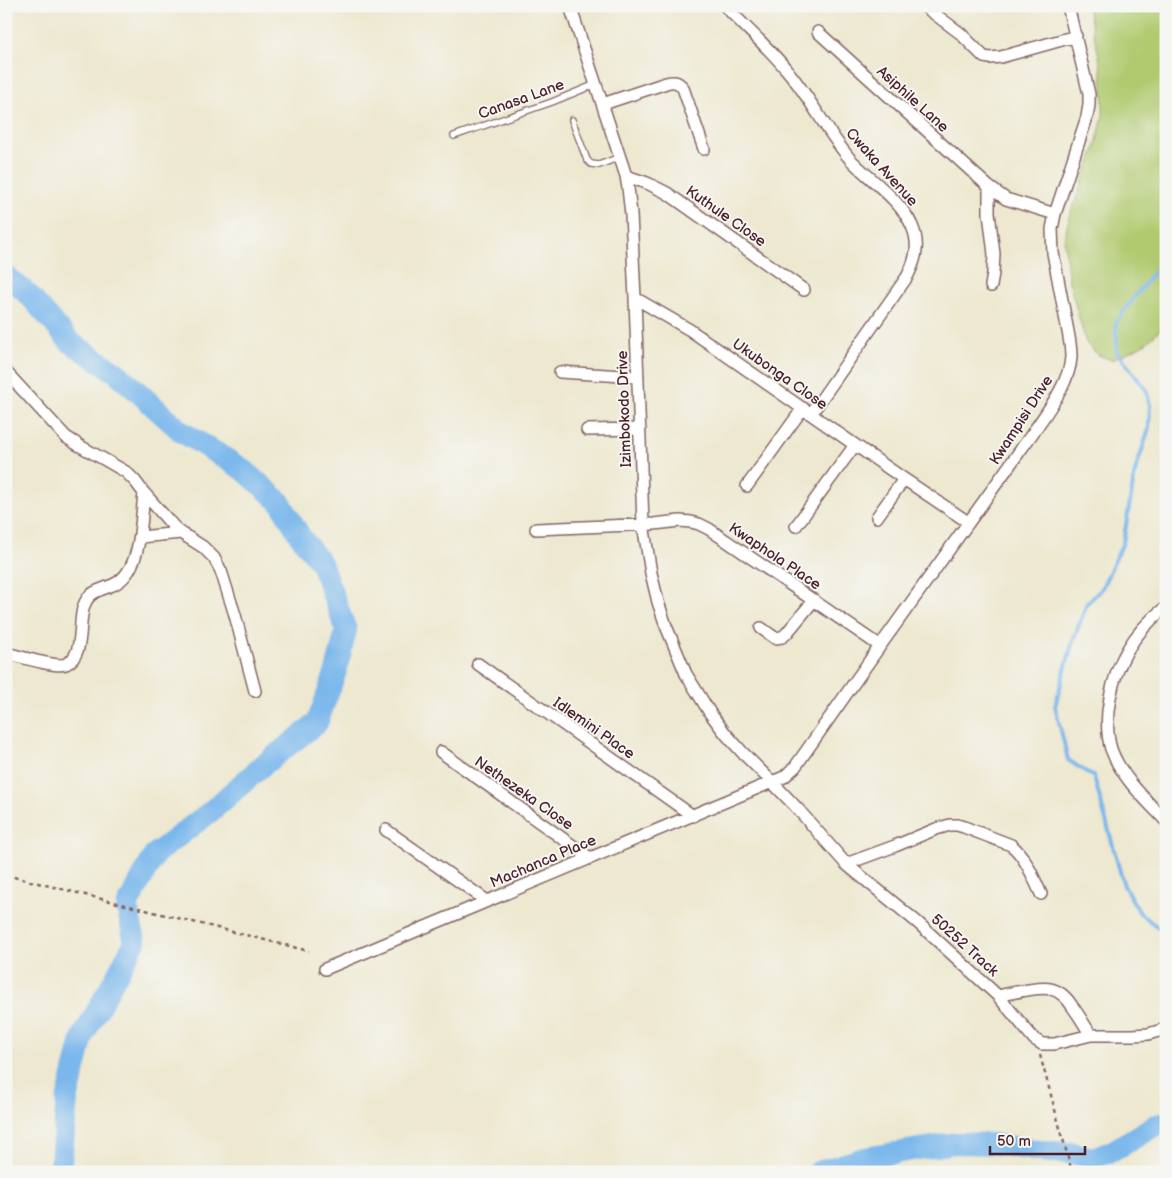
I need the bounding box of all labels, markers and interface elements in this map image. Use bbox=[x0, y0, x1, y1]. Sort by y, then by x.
street label: Asiphile Lane bbox=[873, 62, 953, 137]
street label: Canasa Lane bbox=[476, 75, 567, 124]
street label: Cwaka Avenue bbox=[841, 124, 922, 211]
street label: Kuthule Close bbox=[682, 182, 770, 251]
street label: Ukubonga Close bbox=[728, 335, 831, 414]
street label: Izimbokodo Drive bbox=[613, 350, 636, 468]
street label: Kwampisi Drive bbox=[985, 372, 1057, 469]
street label: Kwaphola Place bbox=[725, 519, 825, 594]
street label: Idlemini Place bbox=[549, 693, 638, 764]
street label: Nethezeka Close bbox=[471, 752, 577, 835]
street label: Machanca Place bbox=[487, 831, 599, 892]
street label: 50252 Track bbox=[927, 910, 1003, 981]
scale bar bbox=[990, 1123, 1084, 1155]
text: 50 m bbox=[997, 1132, 1031, 1151]

